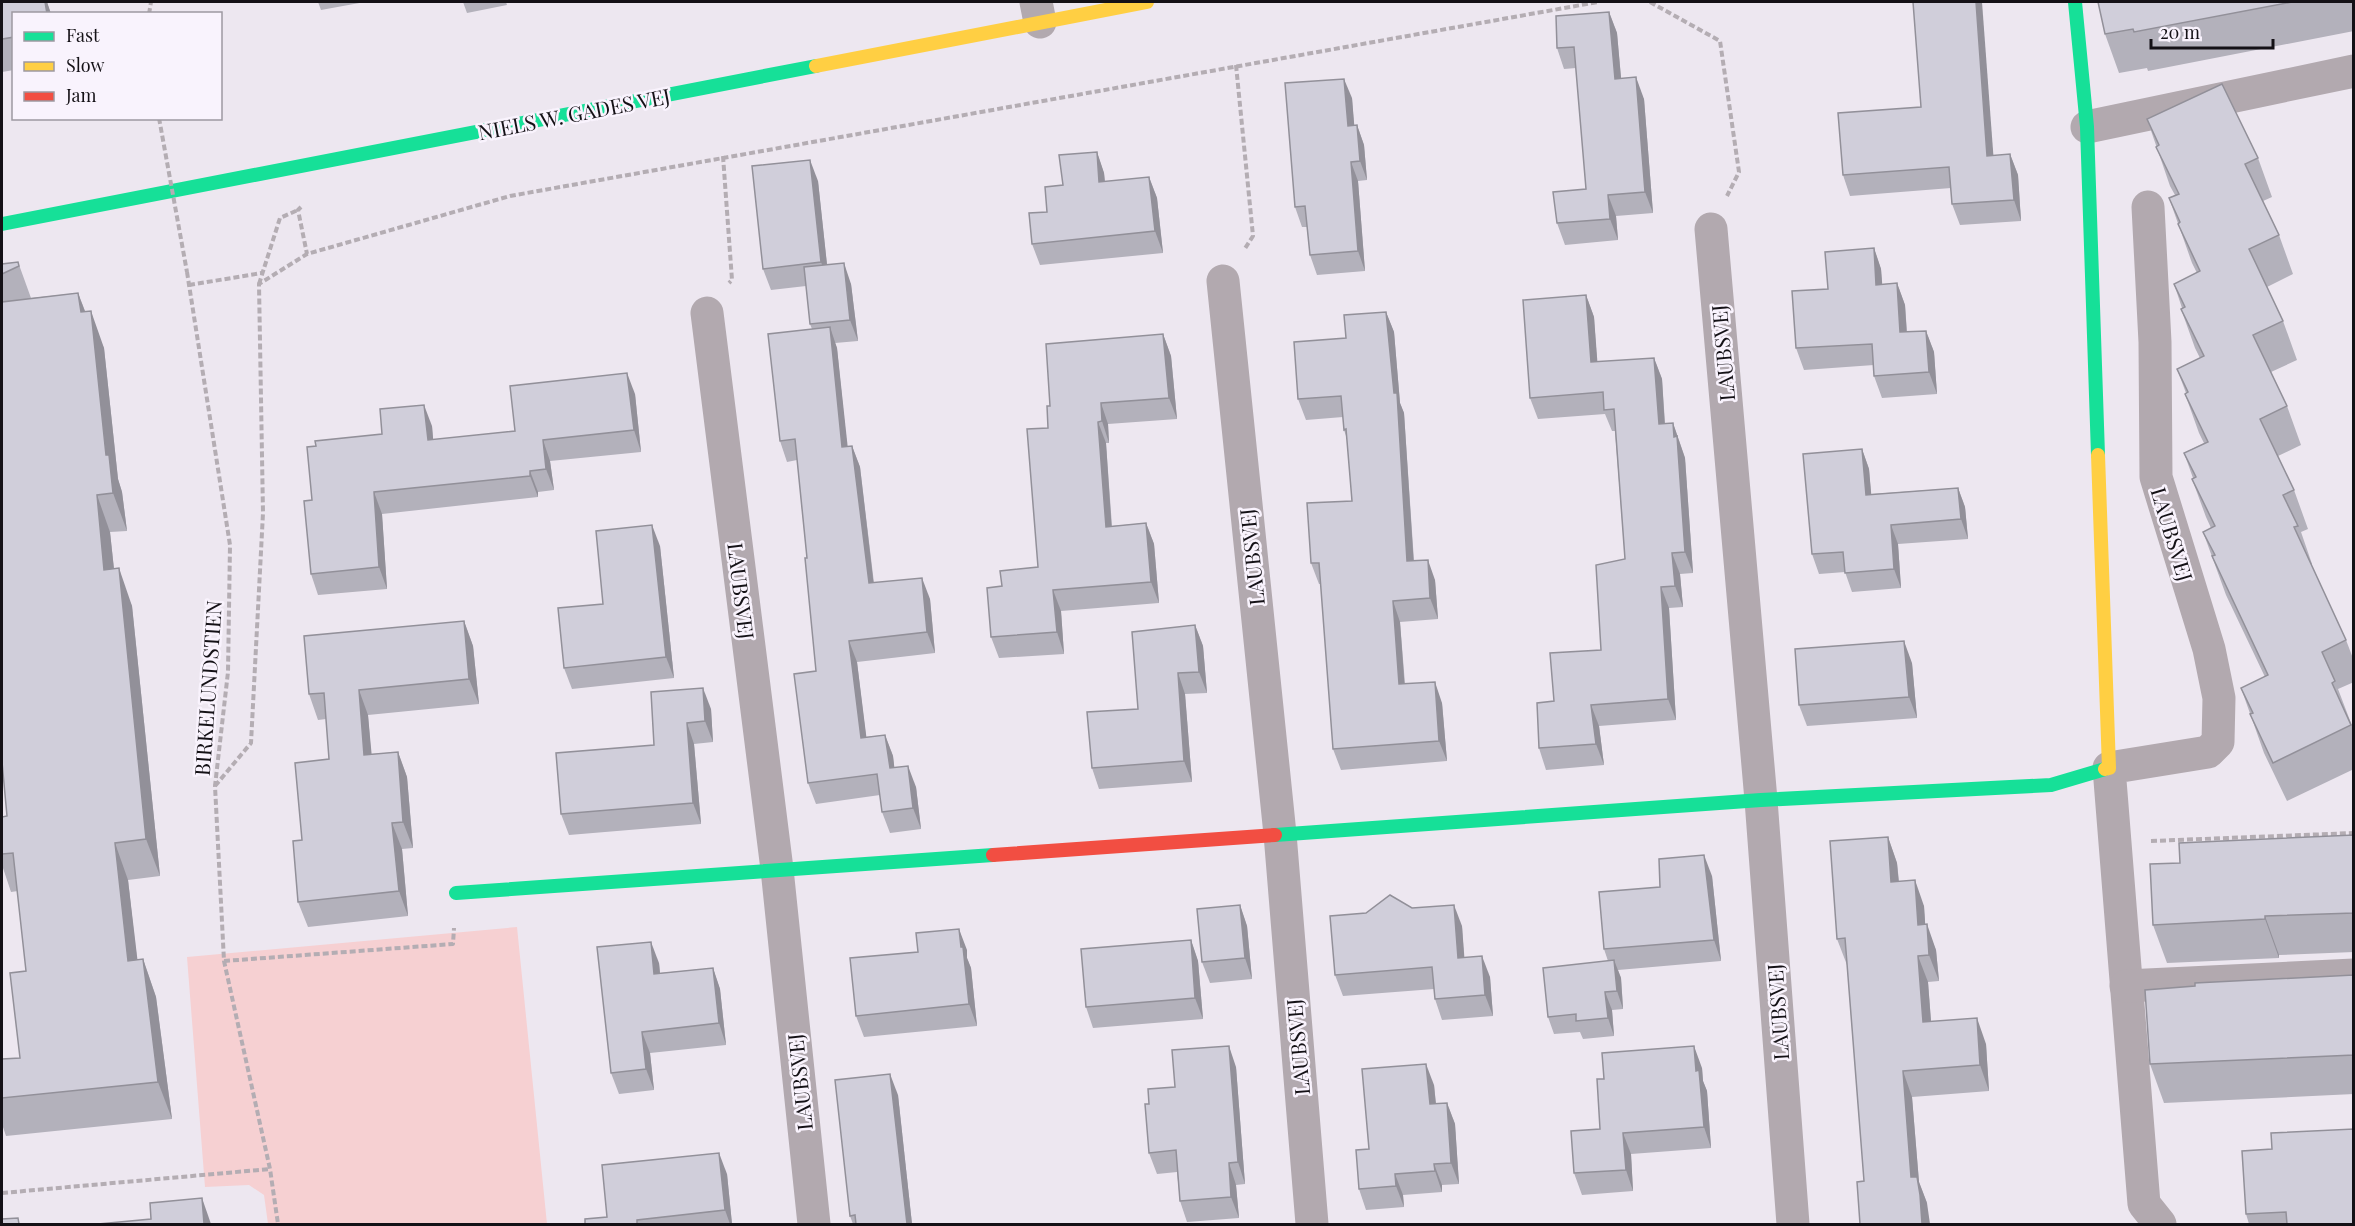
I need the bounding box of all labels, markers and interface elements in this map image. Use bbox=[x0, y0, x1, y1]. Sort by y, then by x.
legend bbox=[12, 12, 222, 120]
scale bar bbox=[2151, 12, 2272, 50]
text: 20 m bbox=[2160, 20, 2200, 44]
text: Fast bbox=[66, 23, 100, 47]
text: Slow bbox=[66, 53, 104, 77]
street label: NIELS W. GADES VEJ bbox=[475, 81, 673, 145]
text: Jam bbox=[65, 83, 96, 107]
street label: LAUBSVEJ bbox=[1704, 303, 1740, 403]
street label: LAUBSVEJ bbox=[2145, 483, 2201, 585]
street label: LAUBSVEJ bbox=[1232, 507, 1270, 607]
street label: LAUBSVEJ bbox=[722, 541, 762, 641]
street label: BIRKELUNDSTIEN bbox=[187, 599, 227, 777]
street label: LAUBSVEJ bbox=[1760, 962, 1794, 1061]
street label: LAUBSVEJ bbox=[1279, 997, 1315, 1097]
street label: LAUBSVEJ bbox=[780, 1032, 818, 1132]

